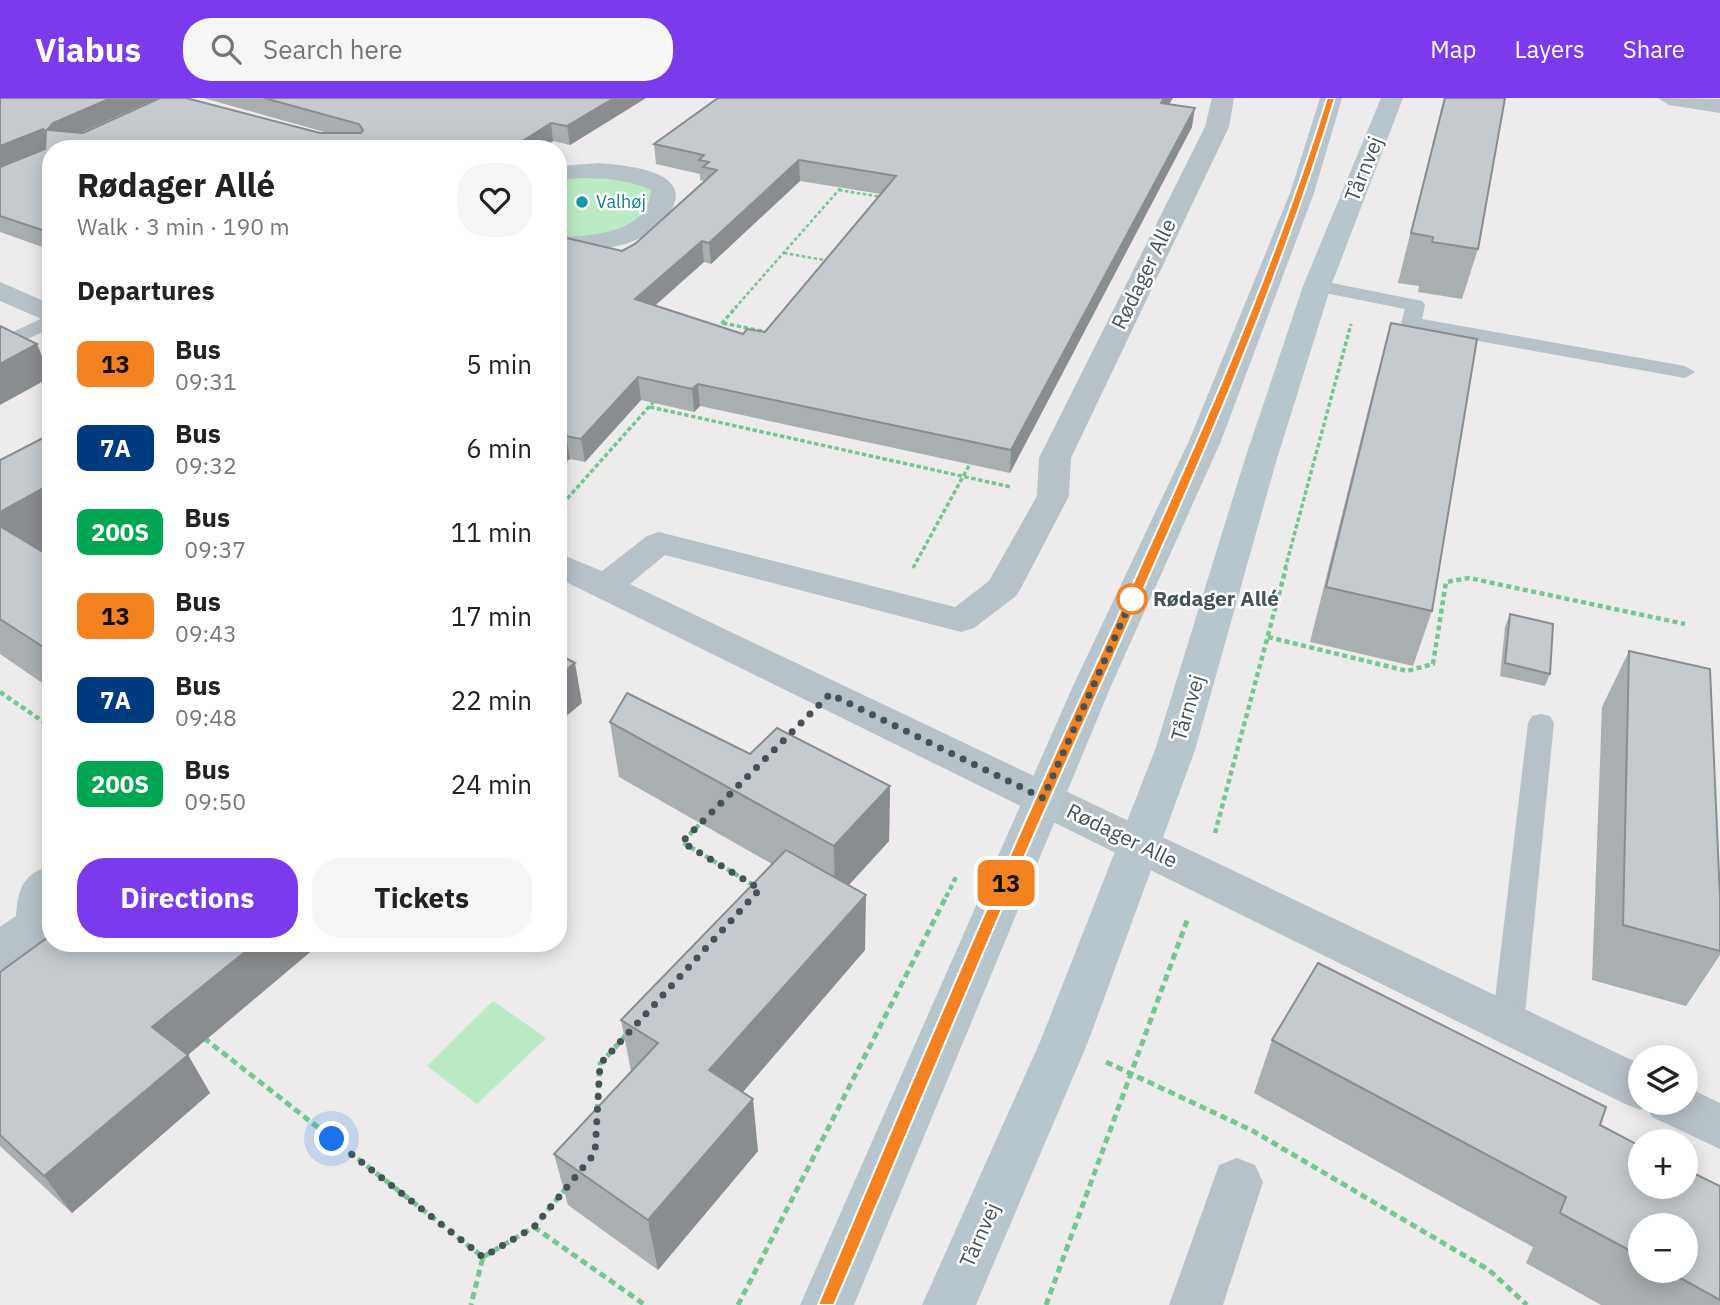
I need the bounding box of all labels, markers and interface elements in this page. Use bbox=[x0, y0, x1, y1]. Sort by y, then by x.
search box bbox=[183, 18, 673, 81]
text: Viabus bbox=[35, 28, 141, 71]
icon: search bbox=[207, 30, 245, 68]
text: Search here bbox=[263, 32, 402, 66]
text: Map bbox=[1430, 33, 1477, 65]
text: Layers bbox=[1515, 33, 1585, 65]
text: Share bbox=[1623, 33, 1685, 65]
street label: Tårnvej bbox=[1337, 132, 1389, 205]
text: Rødager Allé bbox=[77, 163, 275, 206]
button: heart bbox=[458, 163, 532, 237]
place label: Valhøj bbox=[596, 190, 646, 213]
marker: Valhøj bbox=[574, 194, 590, 210]
text: Walk · 3 min · 190 m bbox=[77, 211, 290, 241]
street label: Rødager Alle bbox=[1104, 214, 1182, 334]
text: Departures bbox=[77, 273, 215, 307]
text: Bus bbox=[175, 332, 221, 366]
text: 5 min bbox=[466, 347, 532, 381]
text: 13 bbox=[101, 348, 130, 380]
text: 09:31 bbox=[175, 366, 237, 396]
text: Bus bbox=[175, 416, 221, 450]
text: 6 min bbox=[466, 431, 532, 465]
text: 7A bbox=[100, 432, 131, 464]
text: 09:32 bbox=[175, 450, 237, 480]
text: Bus bbox=[184, 500, 230, 534]
text: 11 min bbox=[451, 515, 532, 549]
text: 200S bbox=[91, 516, 149, 548]
text: 09:37 bbox=[184, 534, 246, 564]
text: Bus bbox=[175, 584, 221, 618]
marker: Rødager Allé bbox=[1117, 584, 1147, 614]
place label: Rødager Allé bbox=[1153, 584, 1279, 612]
text: 17 min bbox=[451, 599, 532, 633]
text: 13 bbox=[101, 600, 130, 632]
text: 09:43 bbox=[175, 618, 237, 648]
text: Bus bbox=[175, 668, 221, 702]
street label: Tårnvej bbox=[1164, 671, 1210, 744]
text: 22 min bbox=[451, 683, 532, 717]
text: 7A bbox=[100, 684, 131, 716]
text: 09:48 bbox=[175, 702, 237, 732]
text: Bus bbox=[184, 752, 230, 786]
text: 24 min bbox=[451, 767, 532, 801]
text: 200S bbox=[91, 768, 149, 800]
text: 09:50 bbox=[184, 786, 246, 816]
street label: Rødager Alle bbox=[1062, 796, 1182, 874]
button: Directions bbox=[77, 858, 298, 938]
button: Tickets bbox=[312, 858, 532, 938]
line badge: 13 bbox=[974, 860, 1038, 906]
text: 13 bbox=[992, 867, 1020, 899]
map controls bbox=[1628, 1045, 1698, 1283]
button: layers bbox=[1628, 1045, 1698, 1115]
your location bbox=[314, 1121, 349, 1156]
button: + bbox=[1628, 1129, 1698, 1199]
street label: Tårnvej bbox=[952, 1198, 1006, 1271]
button: − bbox=[1628, 1213, 1698, 1283]

